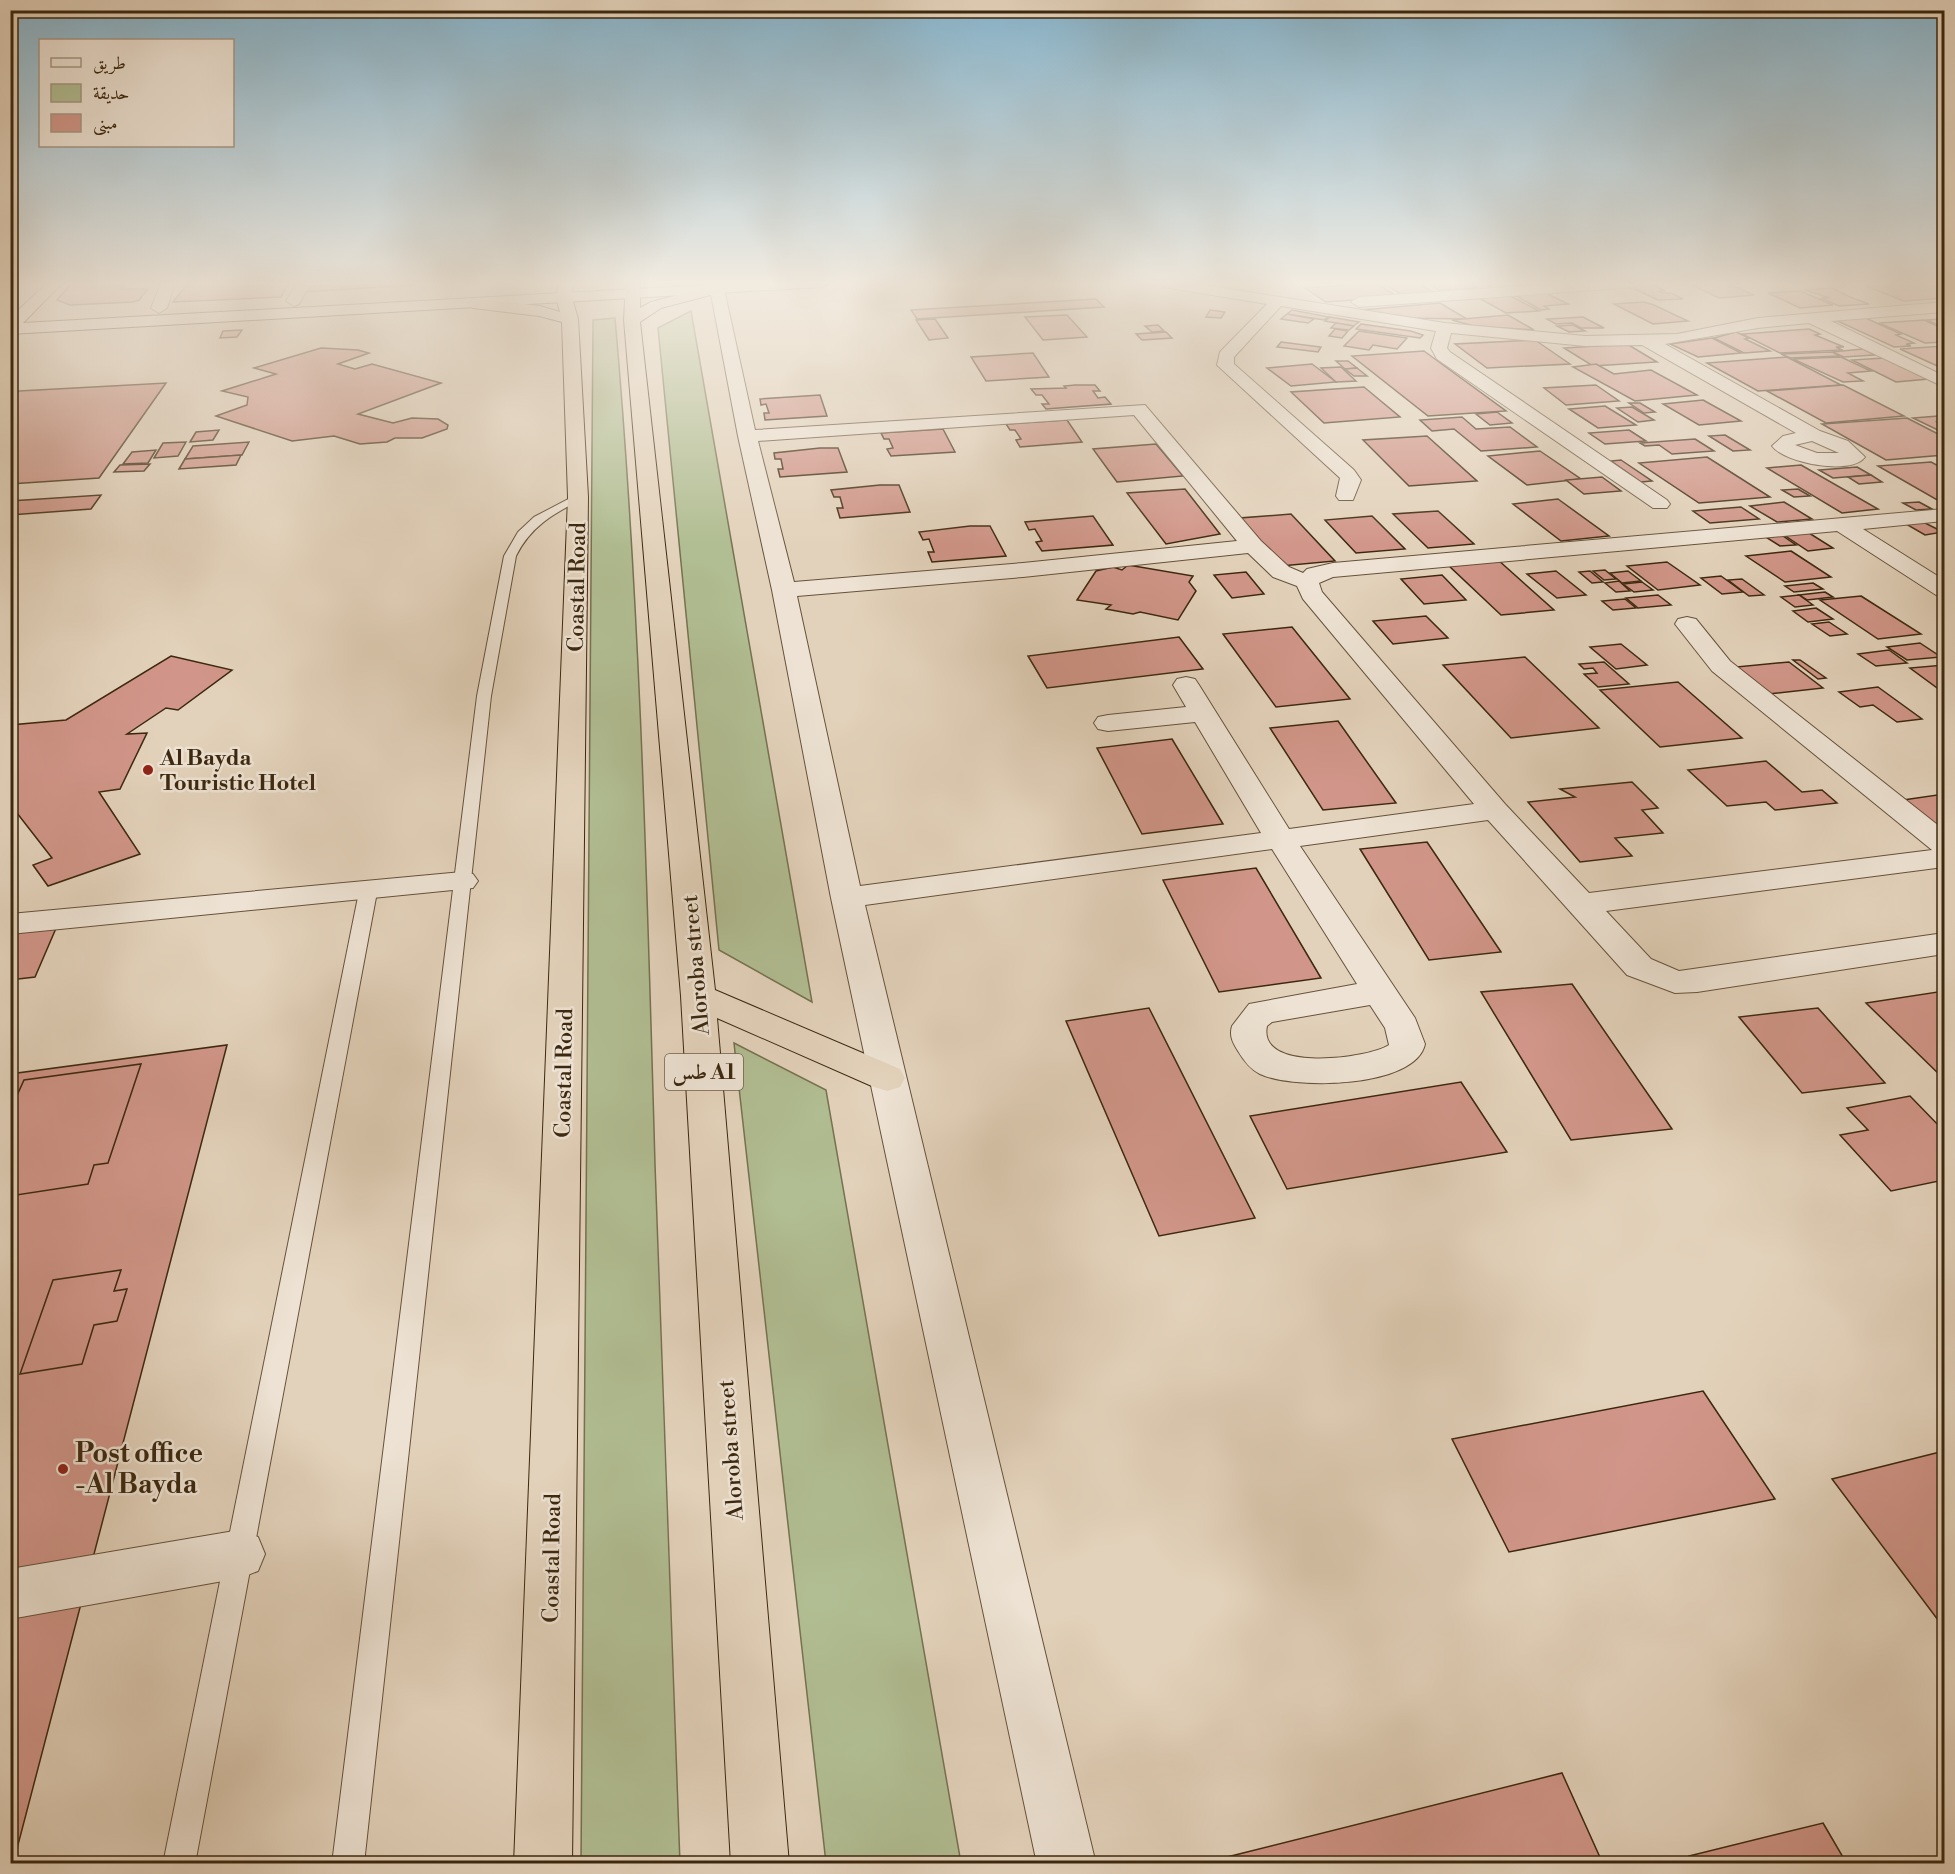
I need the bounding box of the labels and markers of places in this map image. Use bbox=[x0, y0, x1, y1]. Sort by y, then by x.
place label: Al Bayda Touristic Hotel bbox=[159, 745, 316, 797]
marker: Al Bayda Touristic Hotel bbox=[141, 763, 155, 777]
place label: Post office -Al Bayda bbox=[75, 1437, 203, 1502]
marker: Post office -Al Bayda bbox=[56, 1462, 70, 1476]

